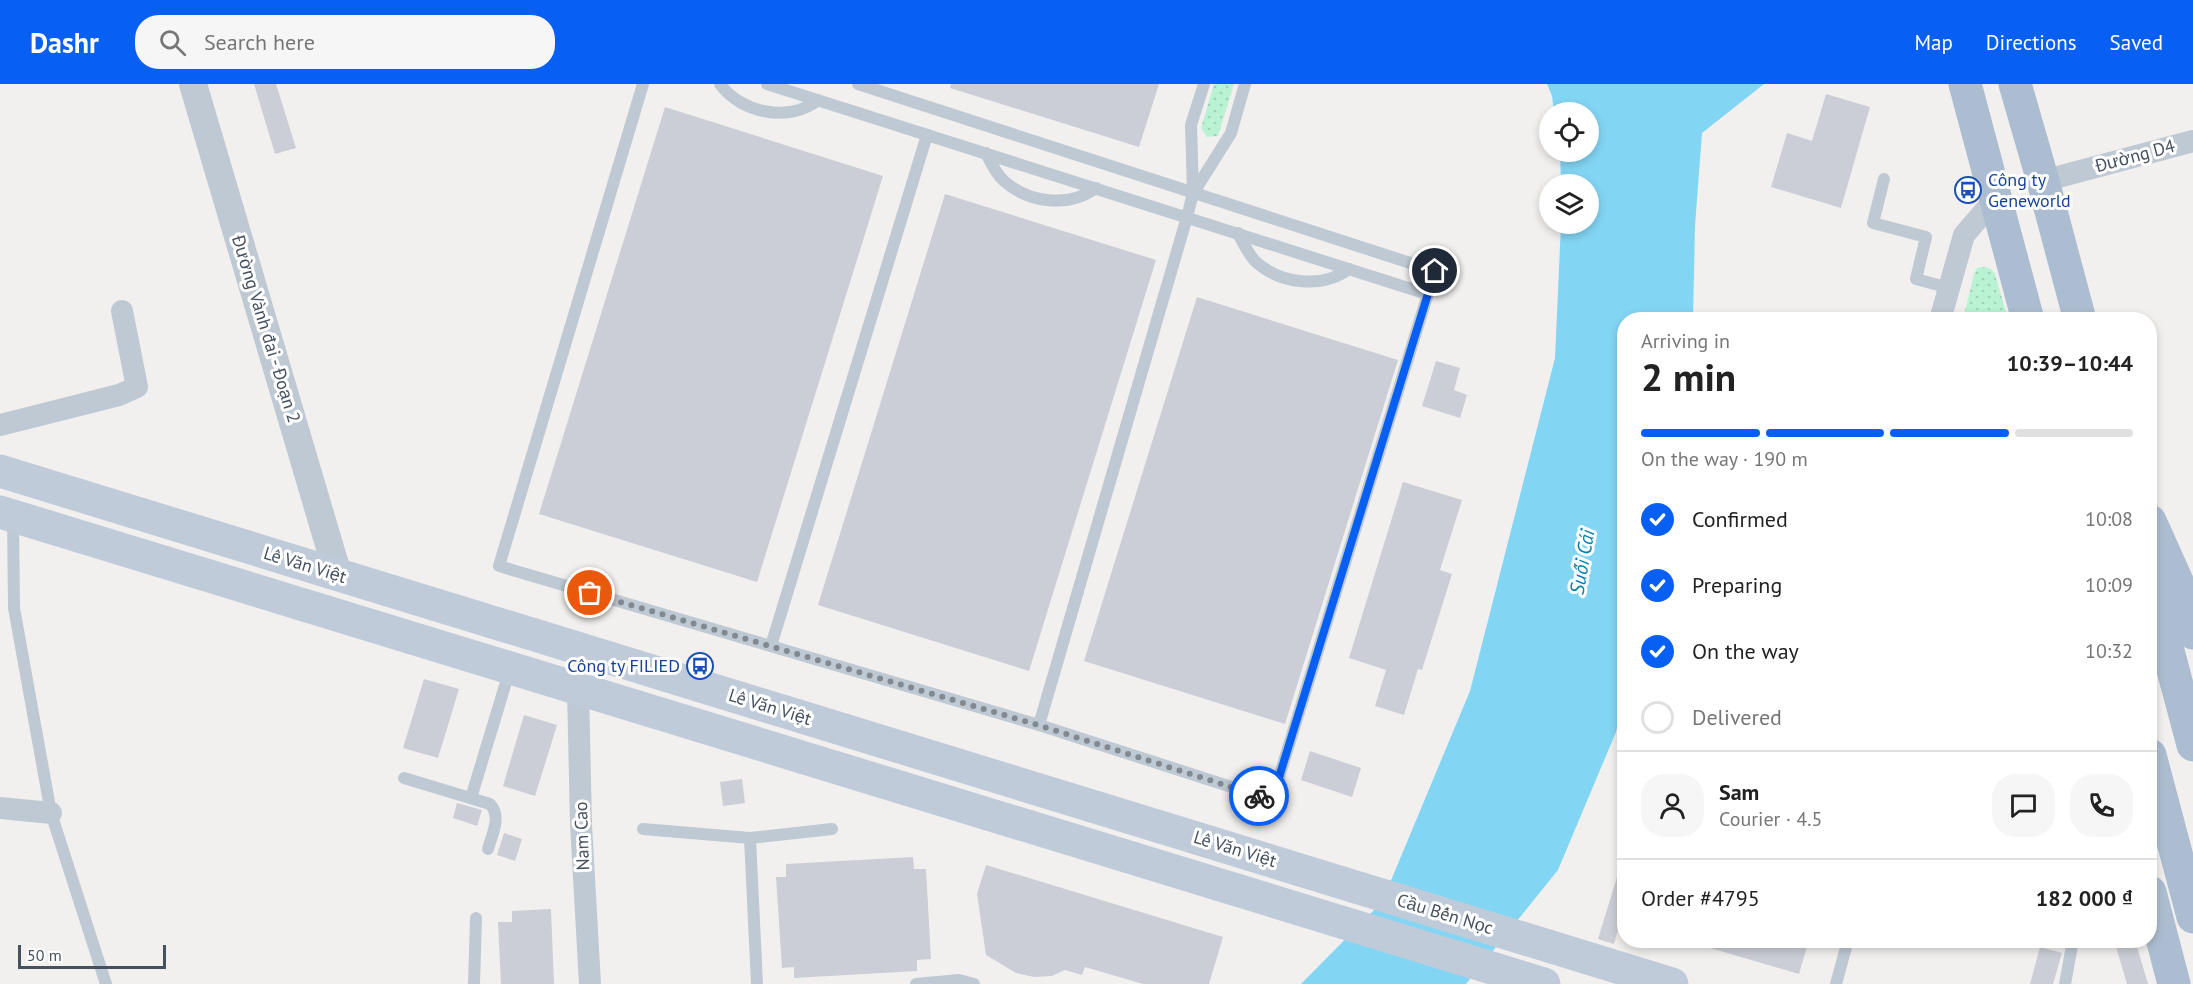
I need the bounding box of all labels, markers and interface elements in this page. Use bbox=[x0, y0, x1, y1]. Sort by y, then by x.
search box bbox=[135, 15, 555, 69]
text: Dashr bbox=[30, 24, 99, 61]
icon: search bbox=[156, 26, 189, 59]
text: Search here bbox=[204, 28, 315, 56]
text: Map bbox=[1914, 29, 1953, 56]
text: Directions bbox=[1986, 29, 2077, 56]
text: Saved bbox=[2110, 29, 2163, 56]
map controls bbox=[1539, 102, 1599, 234]
button: locate bbox=[1539, 102, 1599, 162]
street label: Đường D4 bbox=[2092, 134, 2177, 177]
place label: Công ty Geneworld bbox=[1988, 168, 2071, 212]
button: layers bbox=[1539, 174, 1599, 234]
bus stop icon: Công ty Geneworld bbox=[1953, 175, 1983, 205]
street label: Đường Vành đai - Đoạn 2 bbox=[227, 231, 306, 425]
pin bbox=[1409, 245, 1460, 296]
icon: home bbox=[1418, 254, 1451, 287]
text: Arriving in bbox=[1641, 328, 1730, 354]
text: 10:39–10:44 bbox=[2007, 349, 2133, 377]
text: 2 min bbox=[1641, 351, 1736, 402]
text: On the way · 190 m bbox=[1641, 446, 1808, 472]
icon: check bbox=[1641, 503, 1674, 536]
text: Confirmed bbox=[1692, 505, 1788, 533]
text: 10:08 bbox=[2085, 506, 2133, 532]
water label: Suối Cái bbox=[1563, 527, 1601, 597]
street label: Lê Văn Việt bbox=[261, 541, 349, 588]
pin bbox=[564, 567, 615, 618]
icon: check bbox=[1641, 569, 1674, 602]
text: Preparing bbox=[1692, 571, 1782, 599]
text: 10:09 bbox=[2085, 572, 2133, 598]
icon: bag bbox=[573, 576, 606, 609]
icon: check bbox=[1641, 635, 1674, 668]
text: On the way bbox=[1692, 637, 1799, 665]
text: 10:32 bbox=[2085, 638, 2133, 664]
bus stop icon: Công ty FILIED bbox=[685, 651, 715, 681]
place label: Công ty FILIED bbox=[567, 654, 680, 677]
street label: Lê Văn Việt bbox=[726, 683, 814, 730]
text: Delivered bbox=[1692, 703, 1782, 731]
courier bbox=[1229, 766, 1289, 826]
button: person bbox=[1641, 774, 1704, 837]
button: chat bbox=[1992, 774, 2055, 837]
button: phone bbox=[2070, 774, 2133, 837]
text: Sam bbox=[1719, 778, 1759, 806]
icon: bike bbox=[1243, 780, 1276, 813]
street label: Nam Cao bbox=[569, 801, 594, 871]
text: Courier · 4.5 bbox=[1719, 806, 1822, 832]
street label: Lê Văn Việt bbox=[1191, 825, 1279, 872]
text: Order #4795 bbox=[1641, 884, 1760, 912]
text: 182 000 ₫ bbox=[2036, 884, 2133, 912]
street label: Cầu Bến Nọc bbox=[1394, 888, 1496, 939]
scale bar bbox=[18, 942, 166, 970]
text: 50 m bbox=[27, 945, 62, 965]

